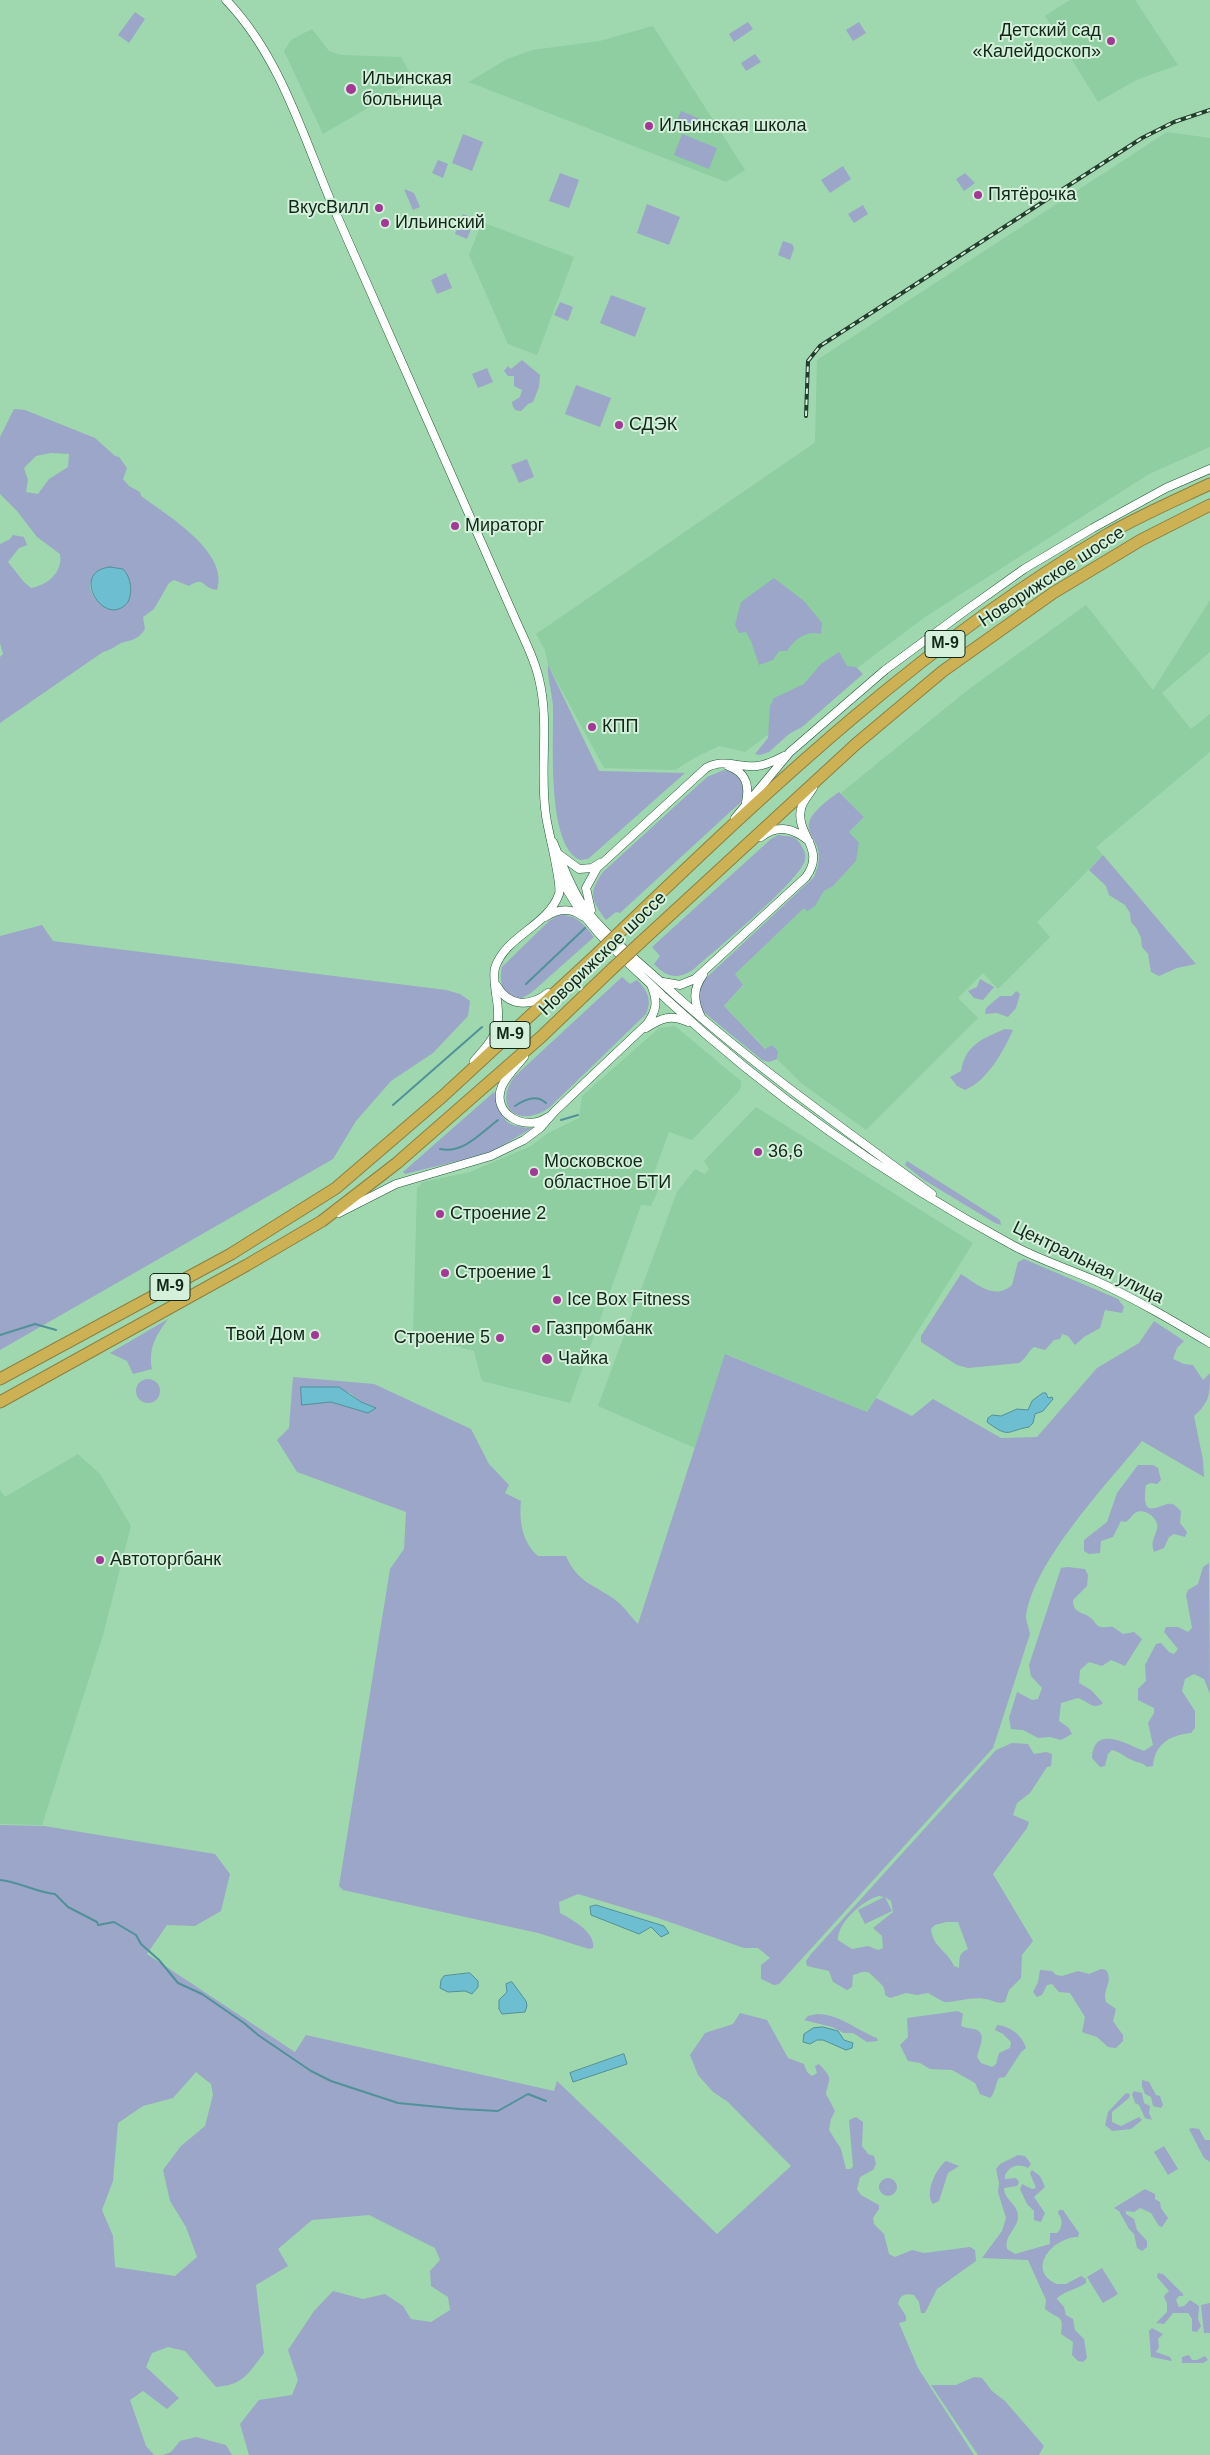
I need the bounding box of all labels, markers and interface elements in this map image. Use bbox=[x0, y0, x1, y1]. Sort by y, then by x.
place label: Детский сад «Калейдоскоп» bbox=[973, 20, 1101, 62]
marker: Детский сад «Калейдоскоп» bbox=[1105, 35, 1117, 47]
place label: Ильинская больница bbox=[362, 68, 452, 110]
marker: Ильинская больница bbox=[344, 82, 358, 96]
place label: Ильинская школа bbox=[659, 115, 806, 137]
marker: Ильинская школа bbox=[643, 120, 655, 132]
place label: Пятёрочка bbox=[988, 184, 1076, 206]
marker: Пятёрочка bbox=[972, 189, 984, 201]
place label: ВкусВилл bbox=[288, 197, 369, 219]
marker: ВкусВилл bbox=[373, 202, 385, 214]
place label: Ильинский bbox=[395, 212, 485, 234]
marker: Ильинский bbox=[379, 217, 391, 229]
place label: СДЭК bbox=[629, 414, 677, 436]
marker: СДЭК bbox=[613, 419, 625, 431]
place label: Мираторг bbox=[465, 515, 544, 537]
marker: Мираторг bbox=[449, 520, 461, 532]
street label: Новорижское шоссе bbox=[975, 522, 1129, 632]
road number: М-9 bbox=[925, 630, 965, 658]
place label: КПП bbox=[602, 716, 638, 738]
marker: КПП bbox=[586, 721, 598, 733]
street label: Новорижское шоссе bbox=[535, 888, 671, 1020]
road number: М-9 bbox=[490, 1022, 530, 1048]
place label: 36,6 bbox=[768, 1141, 803, 1163]
marker: 36,6 bbox=[752, 1146, 764, 1158]
place label: Московское областное БТИ bbox=[544, 1151, 671, 1194]
marker: Московское областное БТИ bbox=[528, 1166, 540, 1178]
place label: Строение 2 bbox=[450, 1203, 546, 1225]
marker: Строение 2 bbox=[434, 1208, 446, 1220]
street label: Центральная улица bbox=[1009, 1217, 1167, 1309]
place label: Строение 1 bbox=[455, 1262, 551, 1284]
marker: Строение 1 bbox=[439, 1267, 451, 1279]
road number: М-9 bbox=[150, 1274, 190, 1300]
place label: Ice Box Fitness bbox=[567, 1289, 690, 1311]
marker: Ice Box Fitness bbox=[551, 1294, 563, 1306]
place label: Газпромбанк bbox=[546, 1318, 652, 1340]
marker: Газпромбанк bbox=[530, 1323, 542, 1335]
place label: Твой Дом bbox=[226, 1324, 305, 1346]
place label: Строение 5 bbox=[394, 1327, 490, 1349]
marker: Твой Дом bbox=[309, 1329, 321, 1341]
marker: Строение 5 bbox=[494, 1332, 506, 1344]
place label: Чайка bbox=[558, 1348, 608, 1370]
marker: Чайка bbox=[540, 1352, 554, 1366]
place label: Автоторгбанк bbox=[110, 1549, 221, 1571]
marker: Автоторгбанк bbox=[94, 1554, 106, 1566]

